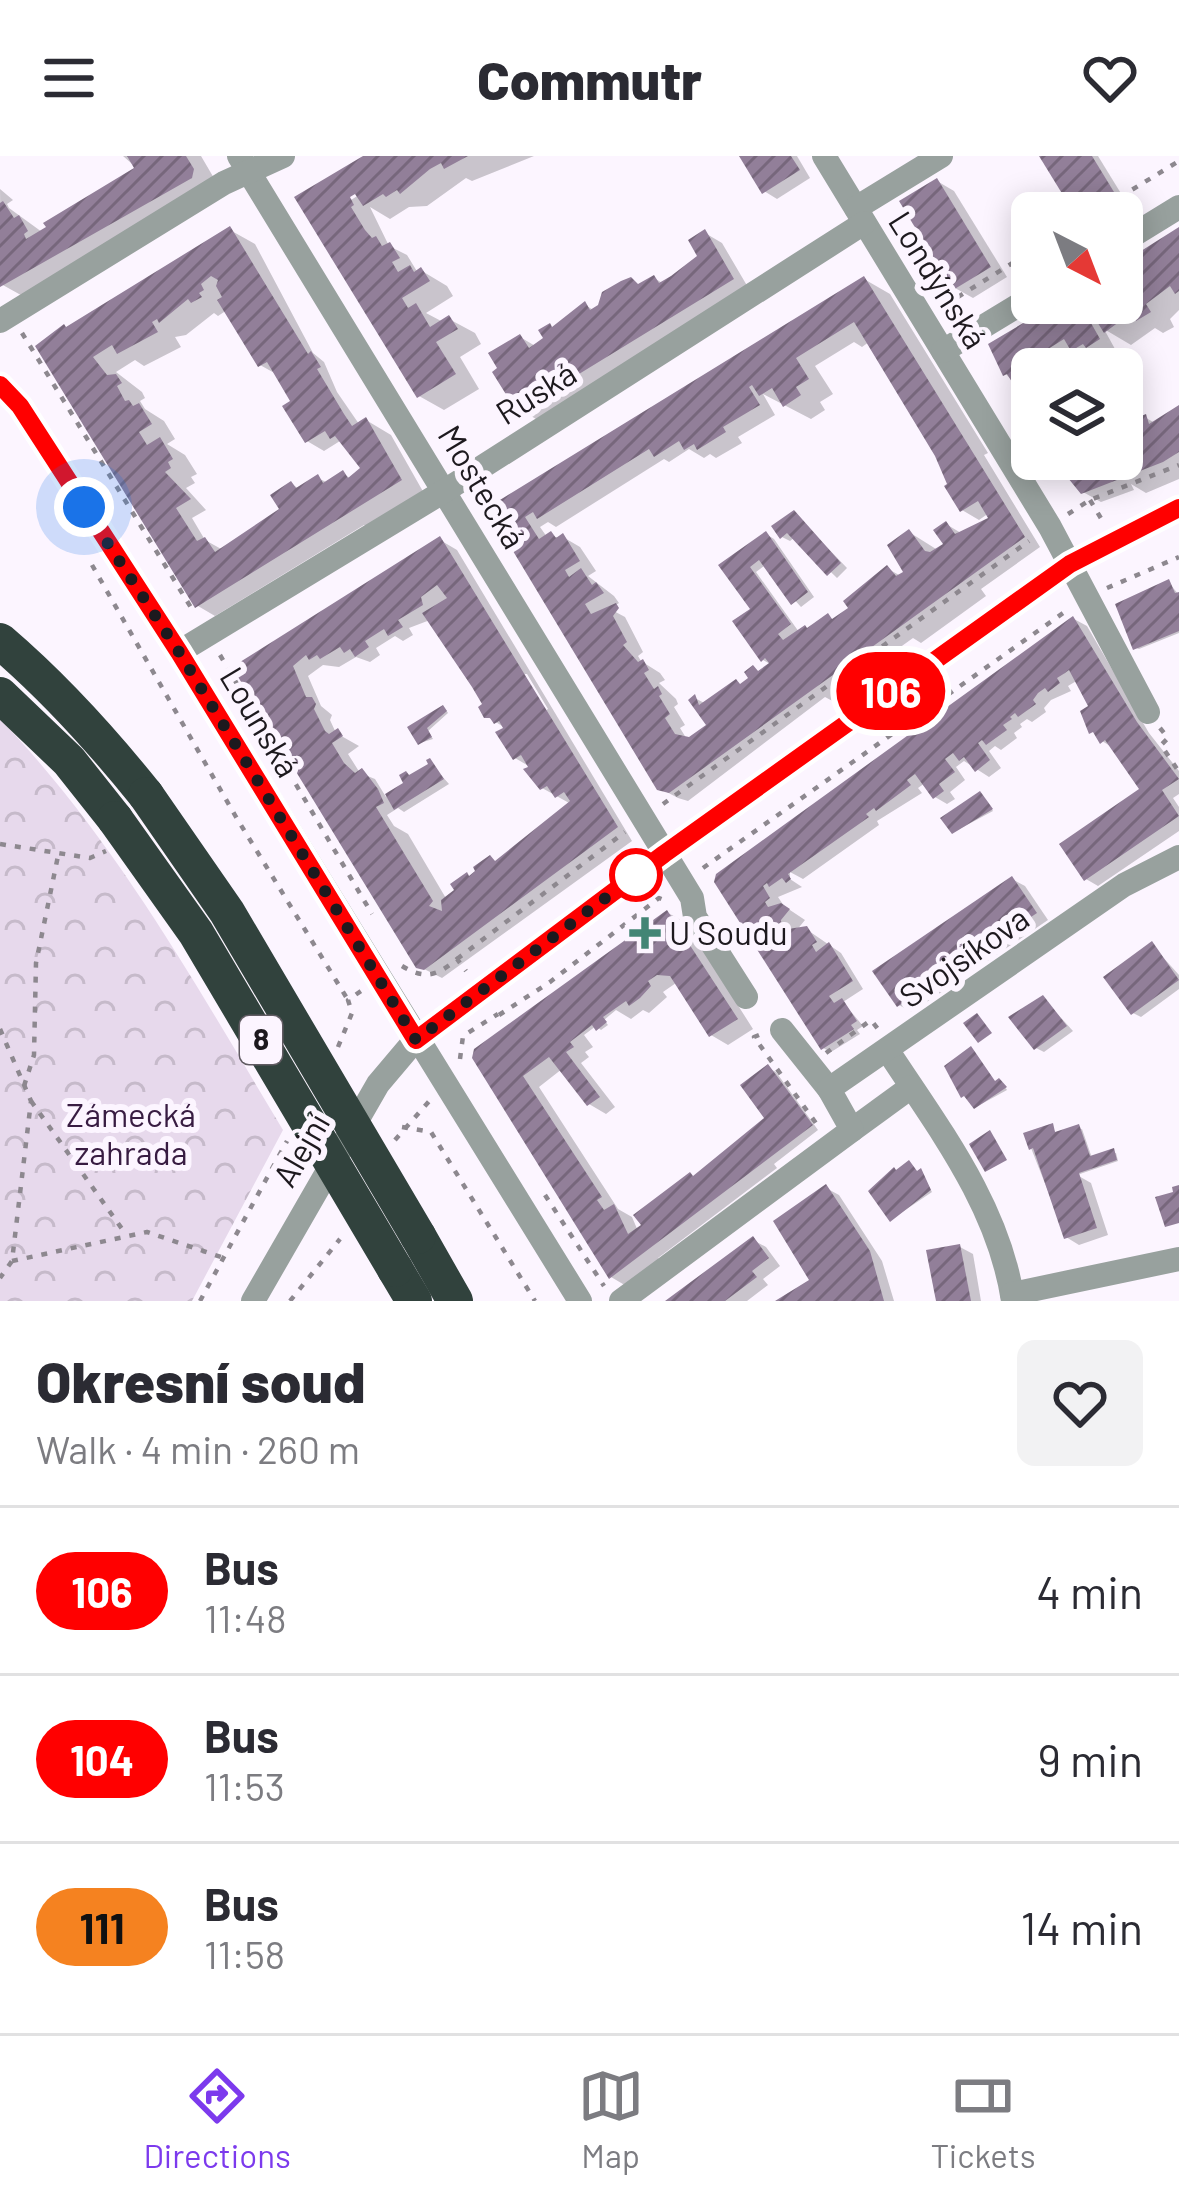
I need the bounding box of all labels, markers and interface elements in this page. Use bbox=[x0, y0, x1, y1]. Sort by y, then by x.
icon: menu bbox=[36, 45, 102, 111]
icon: heart bbox=[1077, 45, 1143, 111]
text: Commutr bbox=[477, 46, 702, 111]
north arrow bbox=[1011, 192, 1143, 324]
map controls bbox=[1011, 192, 1143, 480]
street label: Londýnská bbox=[881, 203, 997, 355]
button: layers bbox=[1011, 348, 1143, 480]
street label: Ruská bbox=[488, 352, 583, 432]
street label: Mostecká bbox=[430, 418, 535, 555]
your location bbox=[54, 477, 114, 537]
line badge: 106 bbox=[822, 652, 960, 730]
street label: Lounská bbox=[213, 659, 309, 784]
text: 106 bbox=[860, 666, 922, 716]
unlabelled marker bbox=[611, 850, 661, 900]
street label: Svojsíkova bbox=[891, 897, 1036, 1015]
place label: U Soudu bbox=[669, 912, 788, 952]
marker: U Soudu bbox=[632, 920, 658, 946]
road number: 8 bbox=[240, 1016, 282, 1064]
park label: Zámecká zahrada bbox=[66, 1094, 196, 1172]
street label: Alejní bbox=[263, 1106, 337, 1193]
button: heart bbox=[1017, 1340, 1143, 1466]
text: Okresní soud bbox=[36, 1346, 366, 1414]
text: Walk · 4 min · 260 m bbox=[36, 1425, 360, 1472]
text: Bus bbox=[204, 1540, 279, 1594]
text: 4 min bbox=[1036, 1564, 1143, 1618]
text: 106 bbox=[71, 1566, 133, 1616]
text: 11:48 bbox=[204, 1594, 286, 1641]
text: Bus bbox=[204, 1708, 279, 1762]
text: 9 min bbox=[1038, 1732, 1143, 1786]
text: 104 bbox=[70, 1734, 134, 1784]
text: 11:53 bbox=[204, 1762, 285, 1809]
text: Bus bbox=[204, 1876, 279, 1930]
text: 14 min bbox=[1021, 1900, 1143, 1954]
text: 111 bbox=[79, 1902, 125, 1952]
text: 11:58 bbox=[204, 1930, 285, 1977]
tab: Directions bbox=[143, 2063, 291, 2175]
tab: Map bbox=[578, 2063, 644, 2175]
tab: Tickets bbox=[931, 2063, 1036, 2175]

